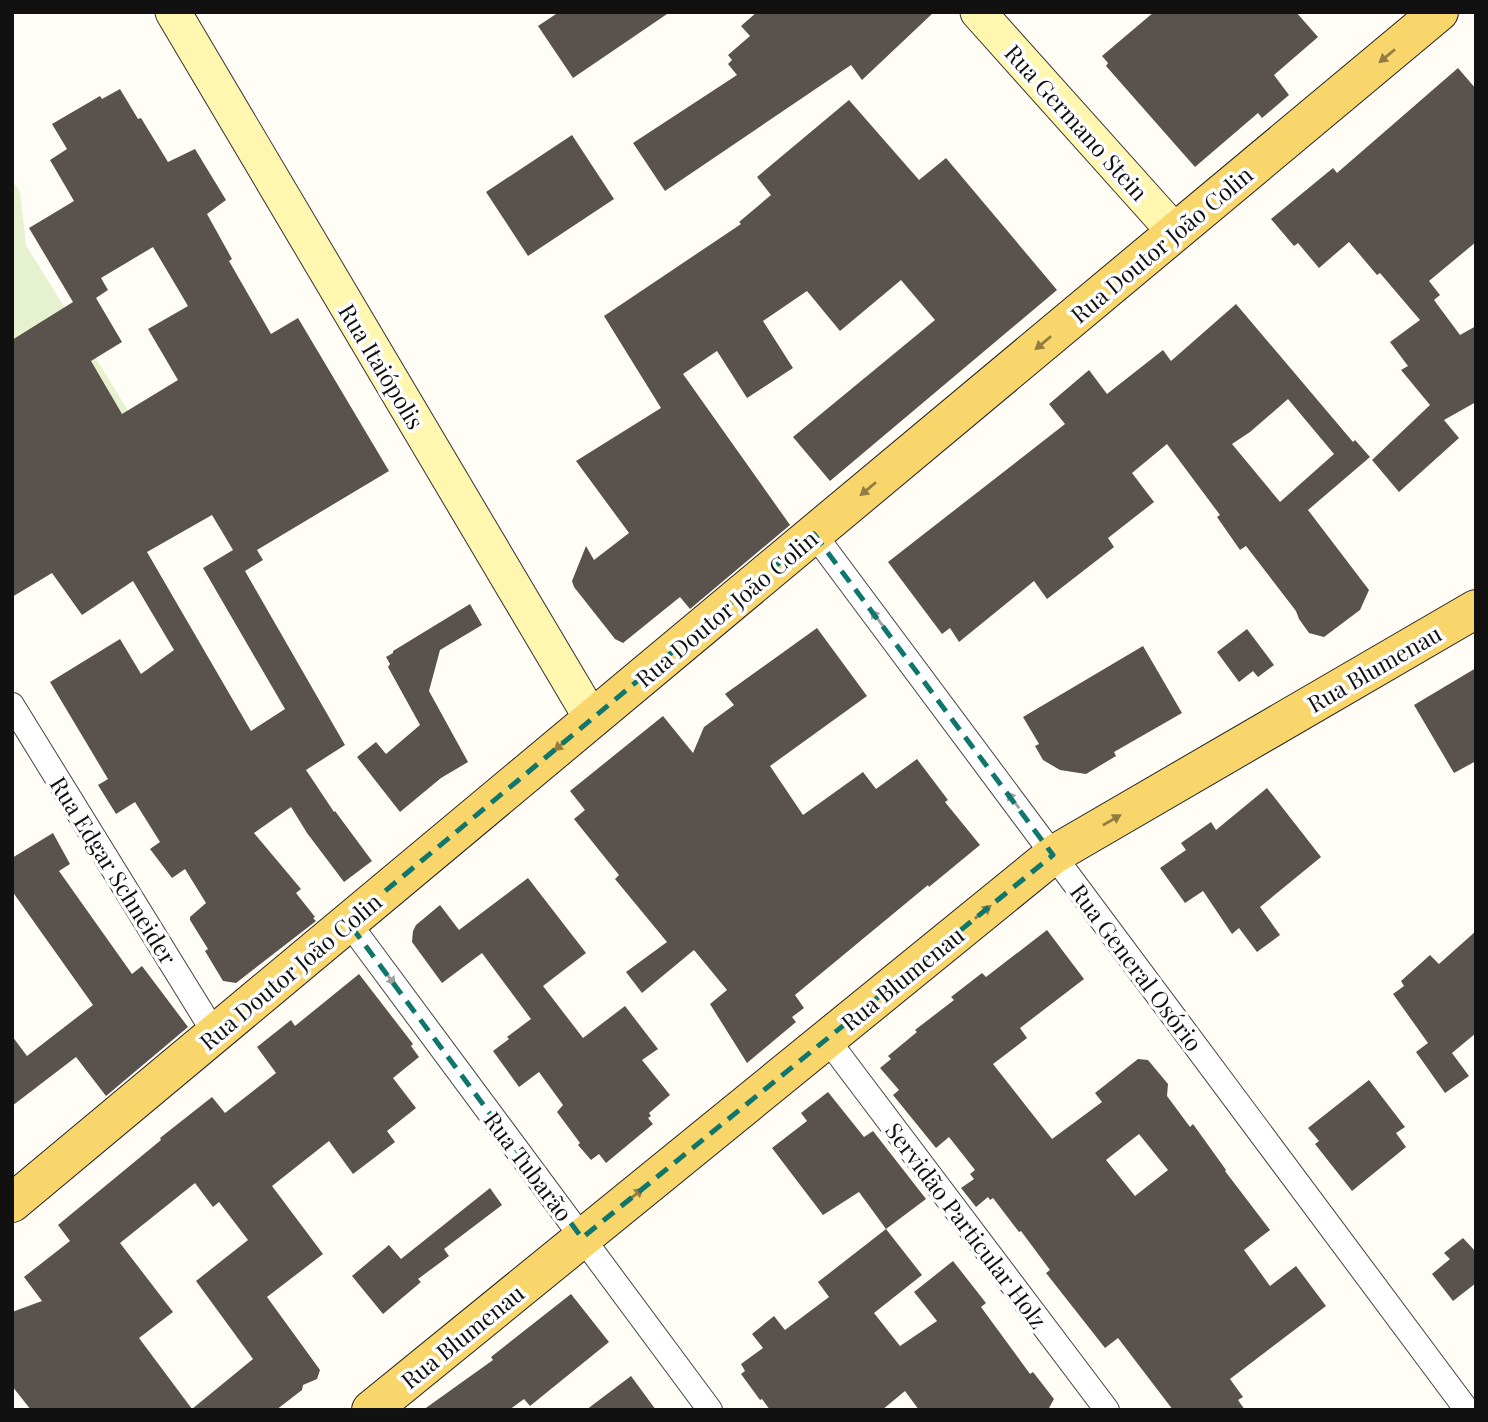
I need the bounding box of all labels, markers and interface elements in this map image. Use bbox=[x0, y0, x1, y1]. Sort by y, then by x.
street label: Rua Germano Stein bbox=[999, 37, 1156, 207]
one-way arrow bbox=[1378, 48, 1395, 63]
street label: Rua Doutor João Colin bbox=[1063, 158, 1259, 329]
street label: Rua Itaiópolis bbox=[332, 298, 432, 434]
one-way arrow bbox=[1034, 335, 1051, 350]
one-way arrow bbox=[859, 481, 877, 497]
street label: Rua Doutor João Colin bbox=[628, 522, 824, 693]
one-way arrow bbox=[869, 609, 884, 627]
street label: Rua Blumenau bbox=[1301, 617, 1447, 719]
one-way arrow bbox=[553, 737, 571, 752]
street label: Rua Edgar Schneider bbox=[44, 770, 184, 970]
one-way arrow bbox=[1006, 791, 1020, 809]
one-way arrow bbox=[1103, 814, 1122, 827]
street label: Rua General Osório bbox=[1064, 877, 1210, 1057]
street label: Rua Doutor João Colin bbox=[192, 885, 388, 1056]
one-way arrow bbox=[974, 905, 991, 920]
street label: Rua Blumenau bbox=[834, 919, 970, 1037]
one-way arrow bbox=[382, 968, 396, 986]
street label: Rua Tubarão bbox=[478, 1105, 580, 1227]
street label: Servidão Particular Holz bbox=[879, 1116, 1055, 1334]
one-way arrow bbox=[626, 1187, 644, 1202]
street label: Rua Blumenau bbox=[394, 1277, 530, 1395]

